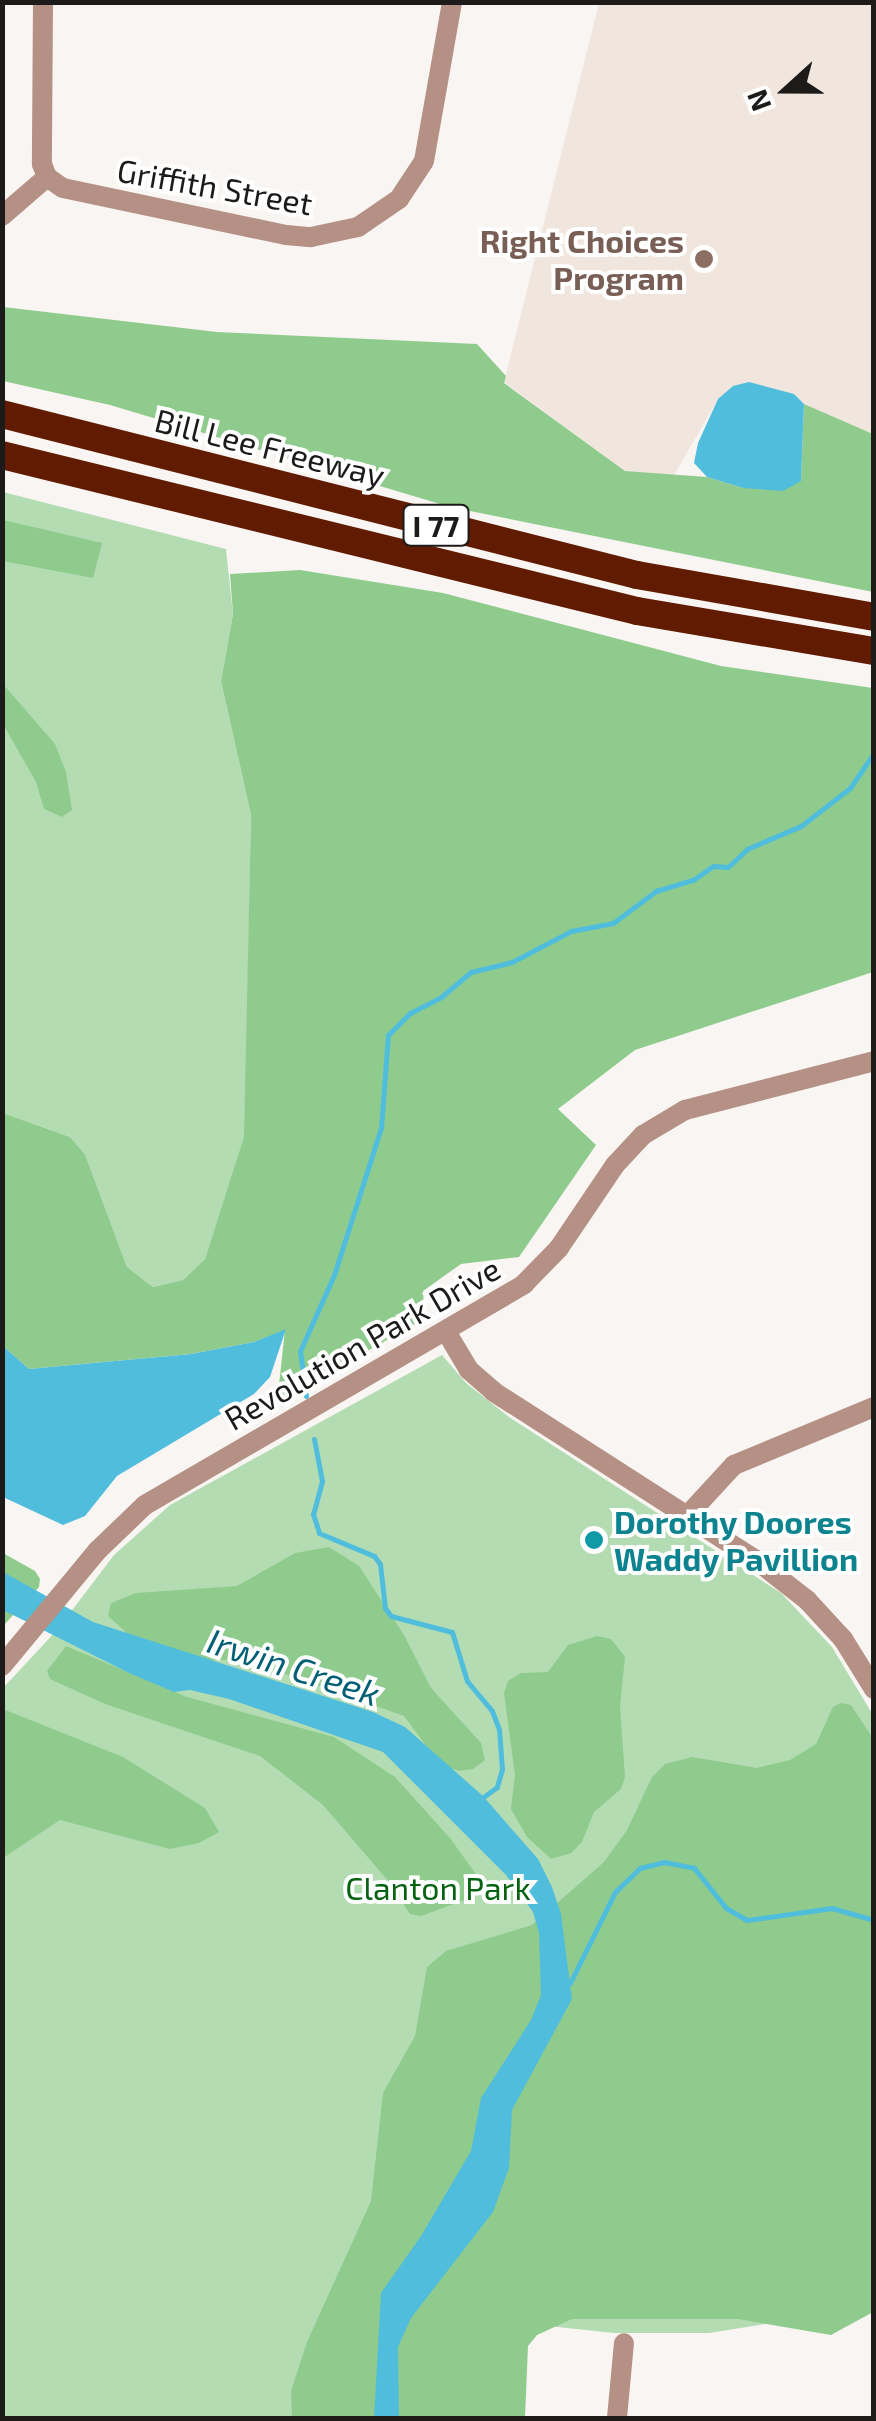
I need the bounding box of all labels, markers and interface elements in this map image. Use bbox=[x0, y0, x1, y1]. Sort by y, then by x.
north arrow bbox=[736, 40, 836, 140]
text: N bbox=[738, 85, 777, 116]
street label: Griffith Street bbox=[114, 150, 316, 222]
place label: Right Choices Program bbox=[480, 222, 684, 297]
marker: Right Choices Program bbox=[693, 248, 715, 270]
street label: Bill Lee Freeway bbox=[151, 400, 389, 494]
road number: I 77 bbox=[401, 500, 471, 550]
street label: Revolution Park Drive bbox=[217, 1248, 507, 1438]
place label: Dorothy Doores Waddy Pavillion bbox=[614, 1503, 859, 1578]
marker: Dorothy Doores Waddy Pavillion bbox=[583, 1529, 605, 1551]
water label: Irwin Creek bbox=[203, 1618, 385, 1714]
park label: Clanton Park bbox=[345, 1868, 531, 1906]

